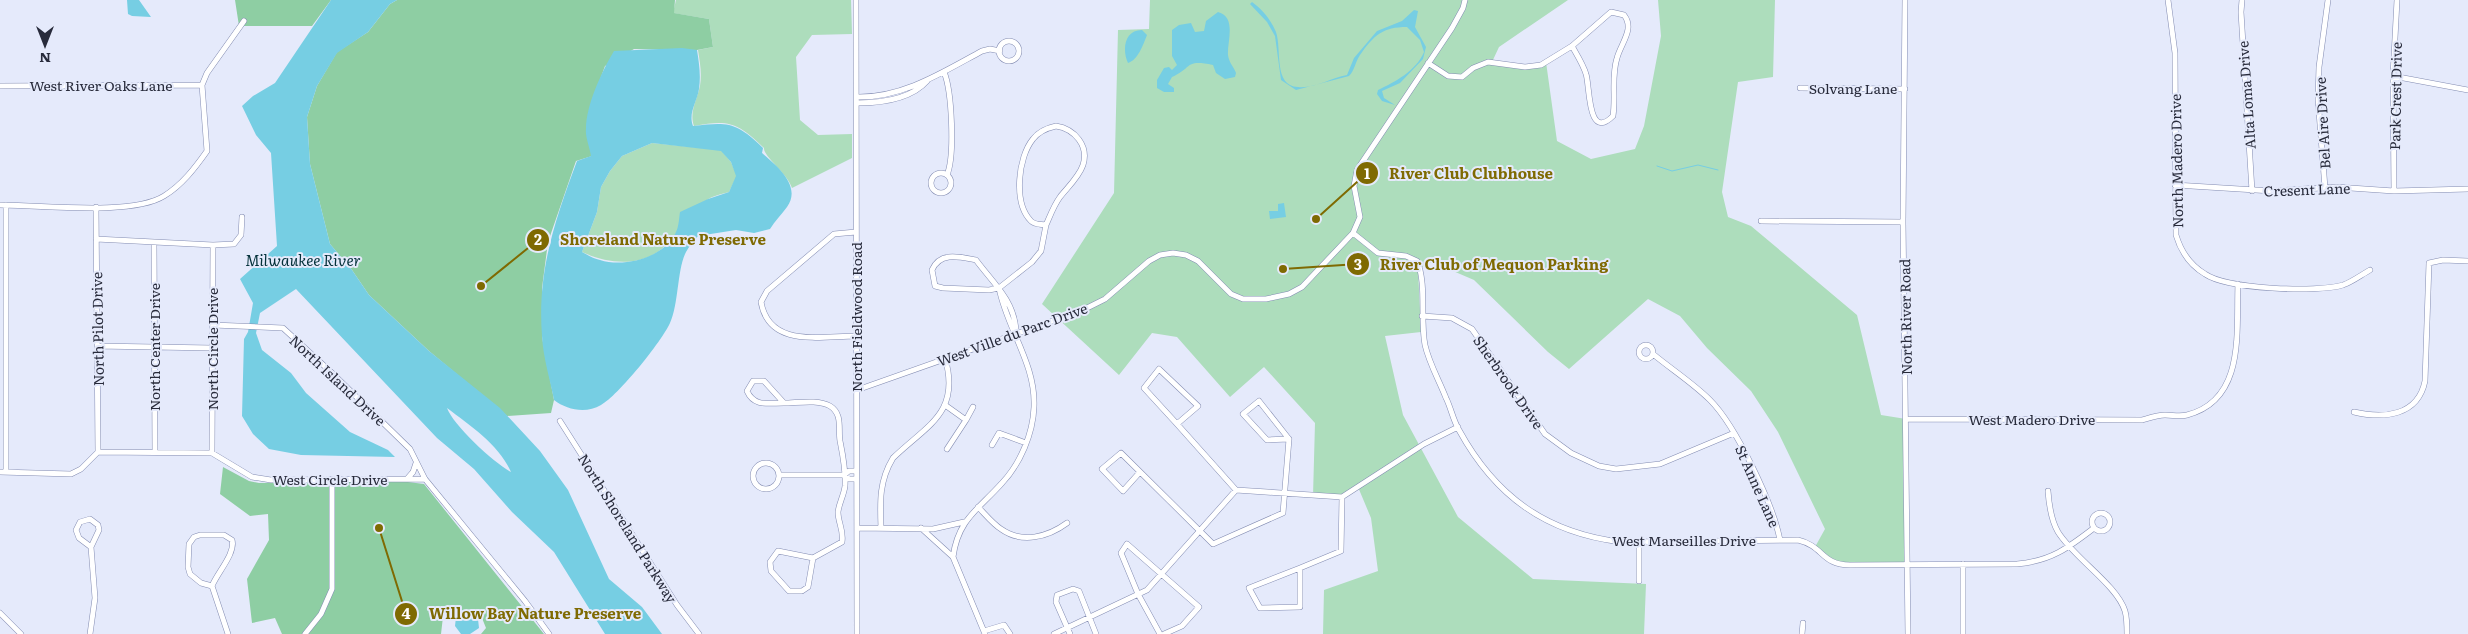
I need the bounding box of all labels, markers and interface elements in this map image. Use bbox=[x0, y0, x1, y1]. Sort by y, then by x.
north arrow bbox=[20, 20, 70, 70]
street label: Alta Loma Drive bbox=[2232, 40, 2260, 150]
street label: Park Crest Drive bbox=[2384, 42, 2406, 150]
text: N bbox=[39, 49, 51, 69]
street label: West River Oaks Lane bbox=[29, 75, 173, 95]
street label: Bel Aire Drive bbox=[2310, 77, 2334, 169]
street label: Solvang Lane bbox=[1809, 78, 1897, 98]
street label: North Madero Drive bbox=[2165, 94, 2187, 228]
callout: River Club Clubhouse bbox=[1354, 158, 1563, 188]
text: 1 bbox=[1364, 161, 1370, 184]
text: River Club Clubhouse bbox=[1389, 161, 1554, 184]
street label: Cresent Lane bbox=[2263, 177, 2351, 201]
callout: Shoreland Nature Preserve bbox=[525, 225, 776, 255]
text: 2 bbox=[534, 227, 542, 250]
text: Shoreland Nature Preserve bbox=[560, 227, 766, 250]
street label: North Fieldwood Road bbox=[846, 242, 866, 392]
water label: Milwaukee River bbox=[245, 248, 361, 271]
callout: River Club of Mequon Parking bbox=[1345, 249, 1619, 279]
text: 3 bbox=[1354, 252, 1362, 275]
text: River Club of Mequon Parking bbox=[1380, 252, 1609, 275]
street label: North River Road bbox=[1894, 258, 1916, 375]
street label: North Pilot Drive bbox=[86, 272, 108, 386]
street label: North Center Drive bbox=[144, 283, 164, 411]
street label: North Circle Drive bbox=[202, 288, 222, 410]
street label: West Ville du Parc Drive bbox=[934, 297, 1090, 371]
street label: North Island Drive bbox=[286, 330, 390, 430]
street label: Sherbrook Drive bbox=[1469, 331, 1549, 433]
street label: West Madero Drive bbox=[1969, 409, 2095, 429]
street label: St Anne Lane bbox=[1731, 442, 1785, 530]
street label: North Shoreland Parkway bbox=[574, 450, 683, 607]
street label: West Circle Drive bbox=[273, 469, 387, 489]
street label: West Marseilles Drive bbox=[1612, 530, 1756, 550]
callout: Willow Bay Nature Preserve bbox=[394, 599, 651, 629]
text: 4 bbox=[401, 601, 411, 624]
text: Willow Bay Nature Preserve bbox=[429, 601, 642, 624]

